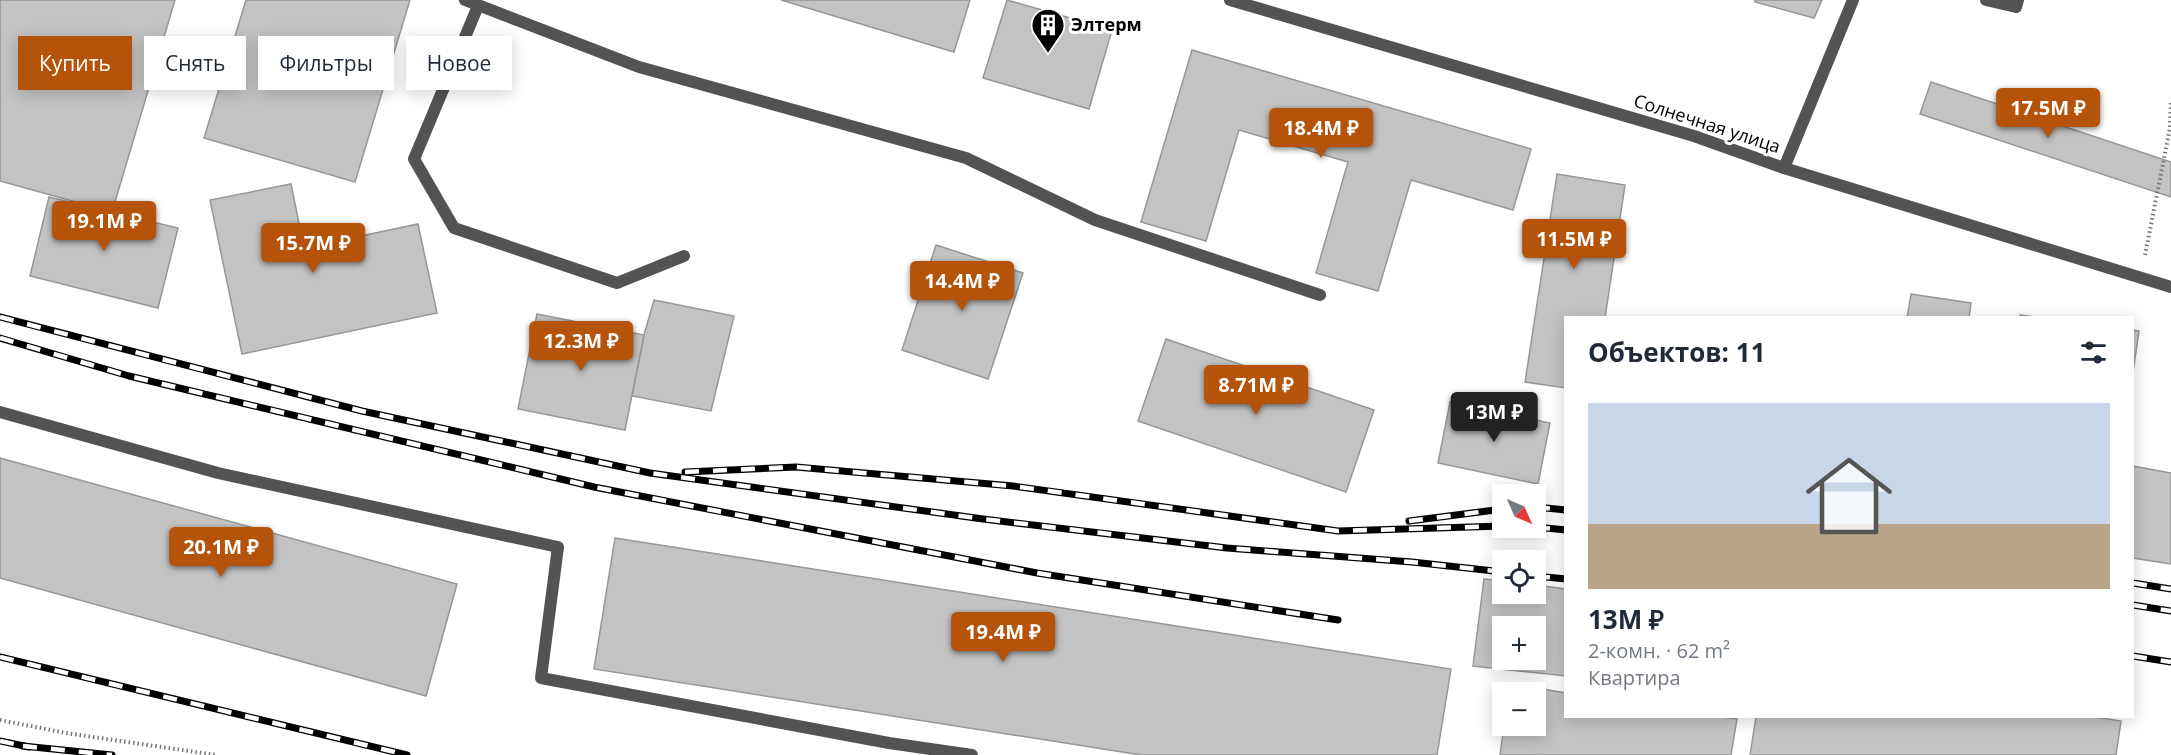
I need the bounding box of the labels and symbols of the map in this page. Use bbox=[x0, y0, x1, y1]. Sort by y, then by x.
building icon: Элтерм bbox=[1030, 7, 1066, 54]
place label: Элтерм bbox=[1071, 12, 1142, 36]
street label: Солнечная улица bbox=[1631, 88, 1784, 158]
pin: 17.5M ₽ bbox=[1993, 88, 2103, 139]
pin: 18.4M ₽ bbox=[1266, 108, 1376, 159]
pin: 19.1M ₽ bbox=[49, 201, 159, 252]
pin: 11.5M ₽ bbox=[1519, 219, 1629, 270]
pin: 15.7M ₽ bbox=[258, 223, 368, 274]
pin: 14.4M ₽ bbox=[907, 261, 1017, 312]
pin: 12.3M ₽ bbox=[526, 321, 636, 372]
pin: 8.71M ₽ bbox=[1201, 365, 1311, 416]
pin: 13M ₽ bbox=[1452, 392, 1536, 443]
north arrow bbox=[1492, 484, 1546, 538]
pin: 20.1M ₽ bbox=[166, 527, 276, 578]
pin: 19.4M ₽ bbox=[948, 612, 1058, 663]

